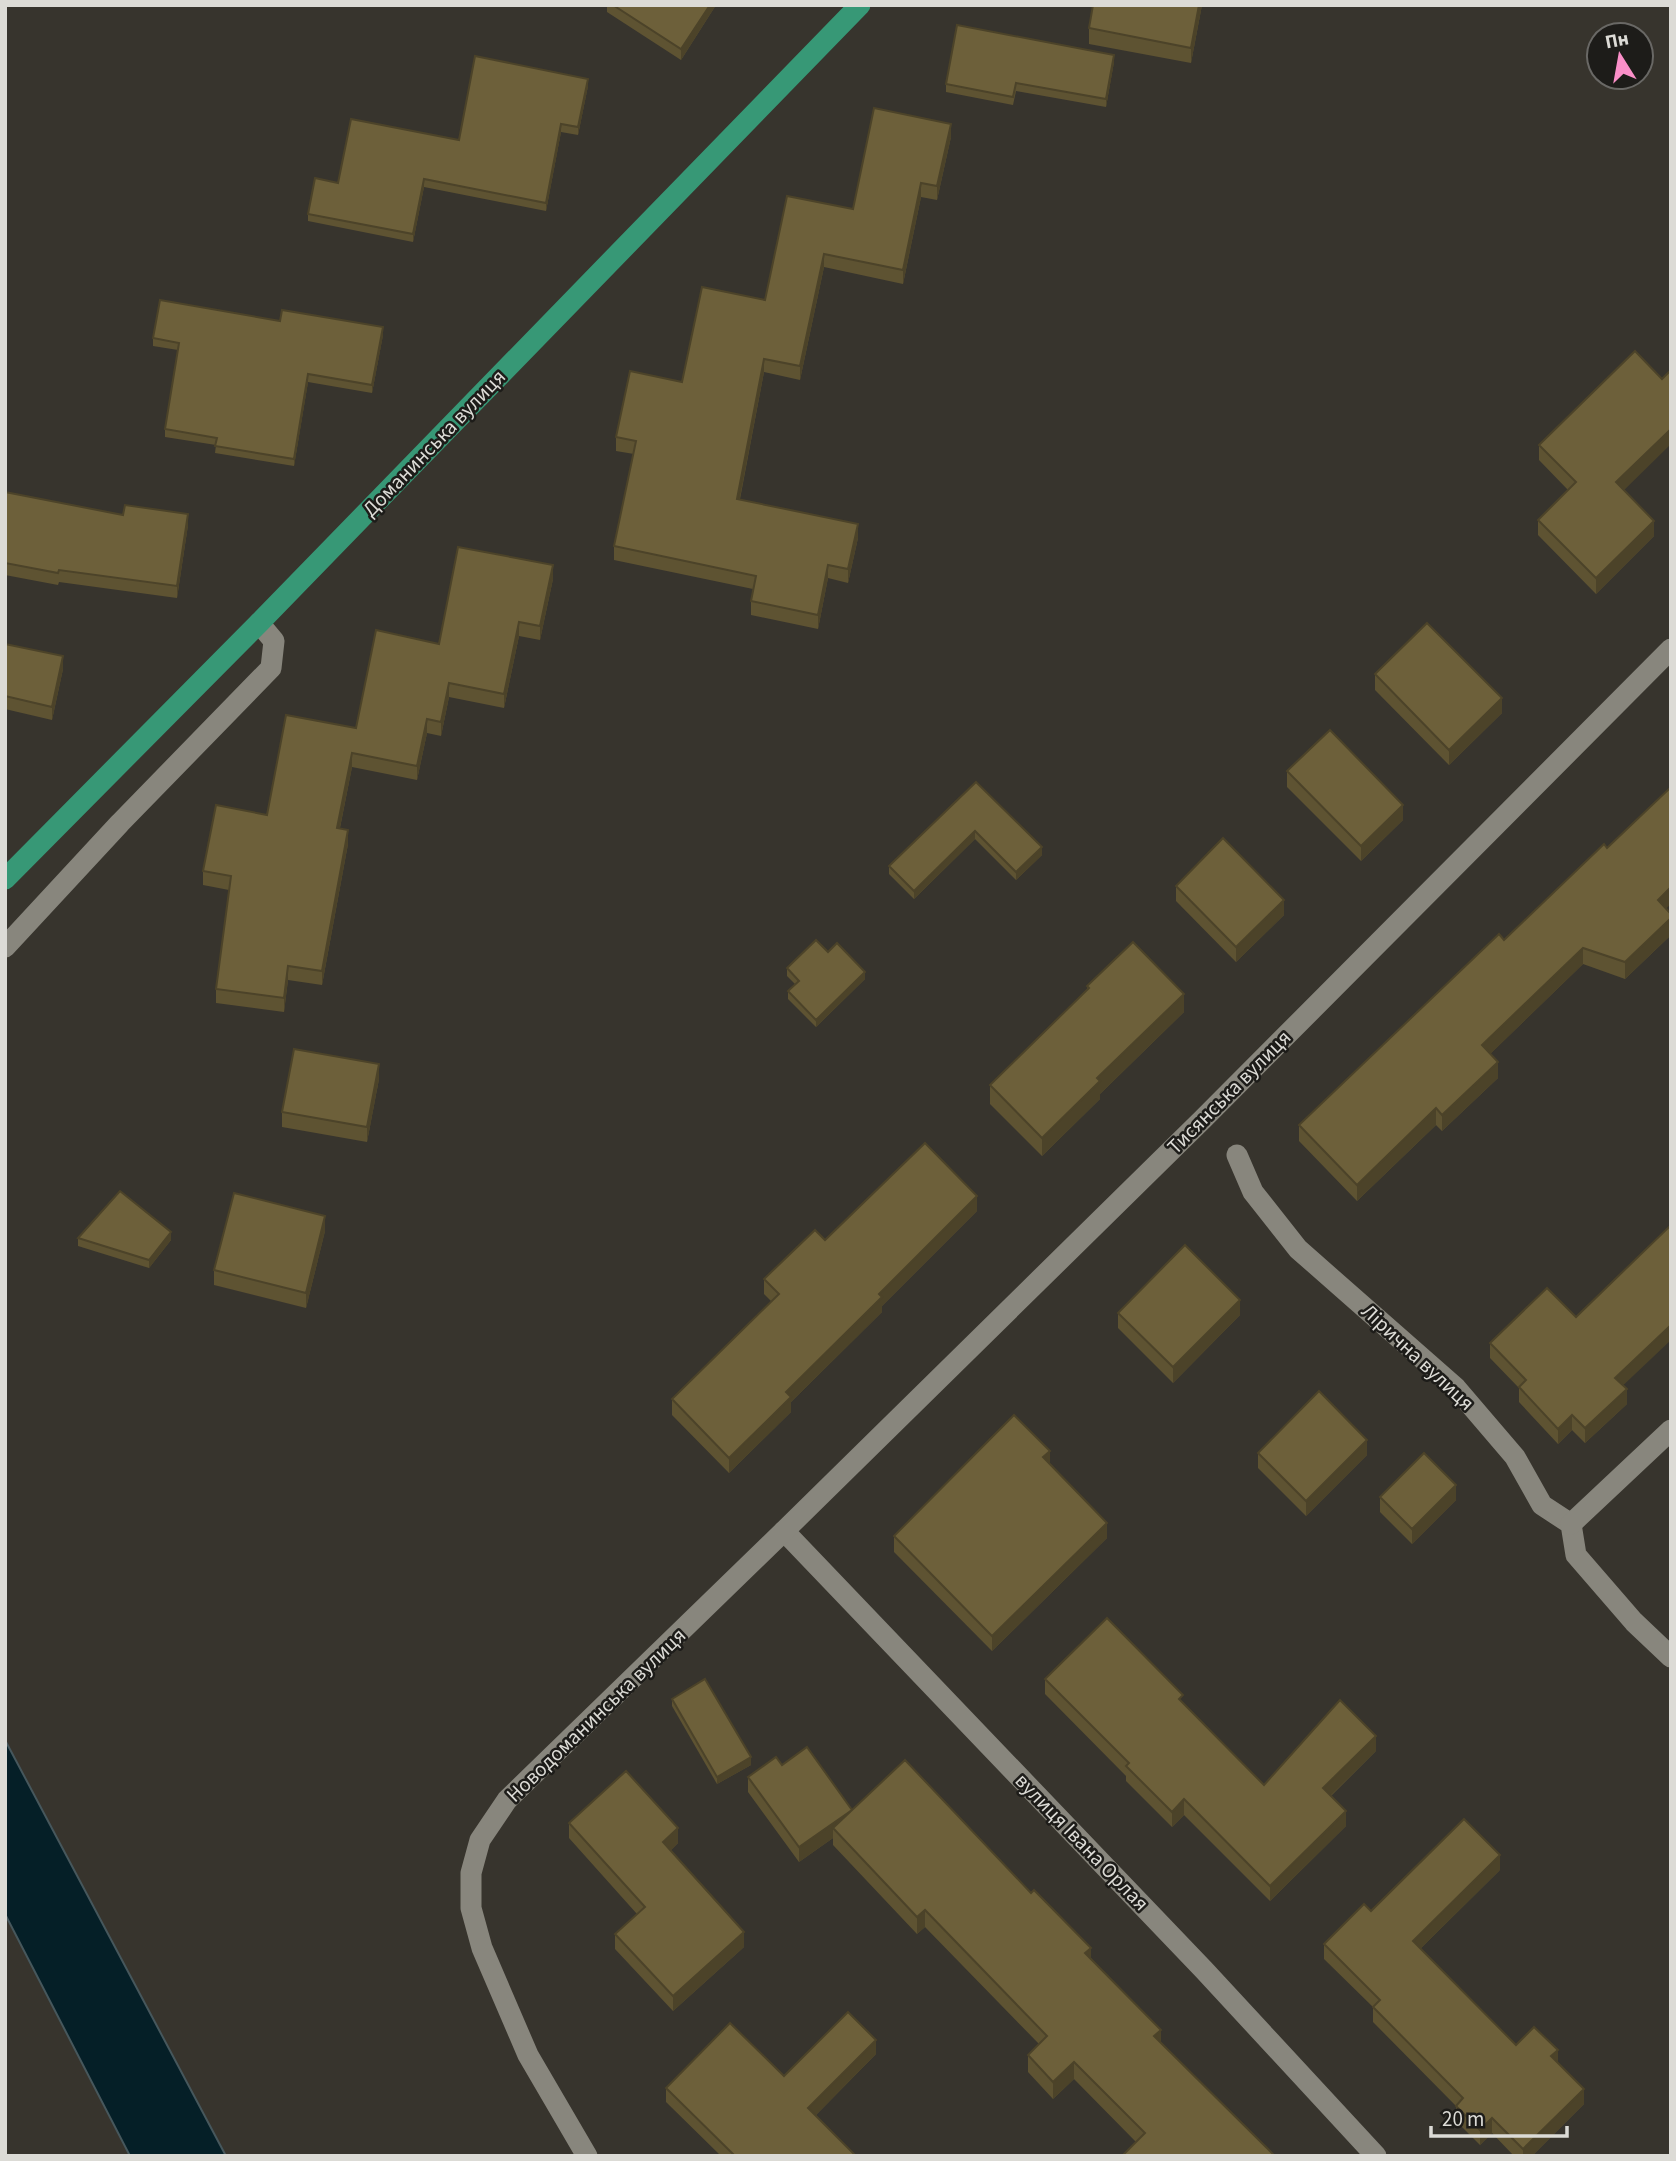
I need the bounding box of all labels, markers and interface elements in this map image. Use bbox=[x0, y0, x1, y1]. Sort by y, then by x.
north arrow bbox=[1585, 21, 1655, 91]
text: Пн bbox=[1603, 25, 1631, 56]
street label: Доманинська вулиця bbox=[356, 362, 512, 524]
street label: Тисянська вулиця bbox=[1160, 1023, 1298, 1161]
street label: Лірична вулиця bbox=[1355, 1297, 1481, 1417]
street label: Новодоманинська вулиця bbox=[499, 1621, 693, 1809]
street label: вулиця Івана Орлая bbox=[1008, 1766, 1156, 1918]
scale bar bbox=[1431, 2094, 1568, 2138]
text: 20 m bbox=[1442, 2104, 1484, 2134]

